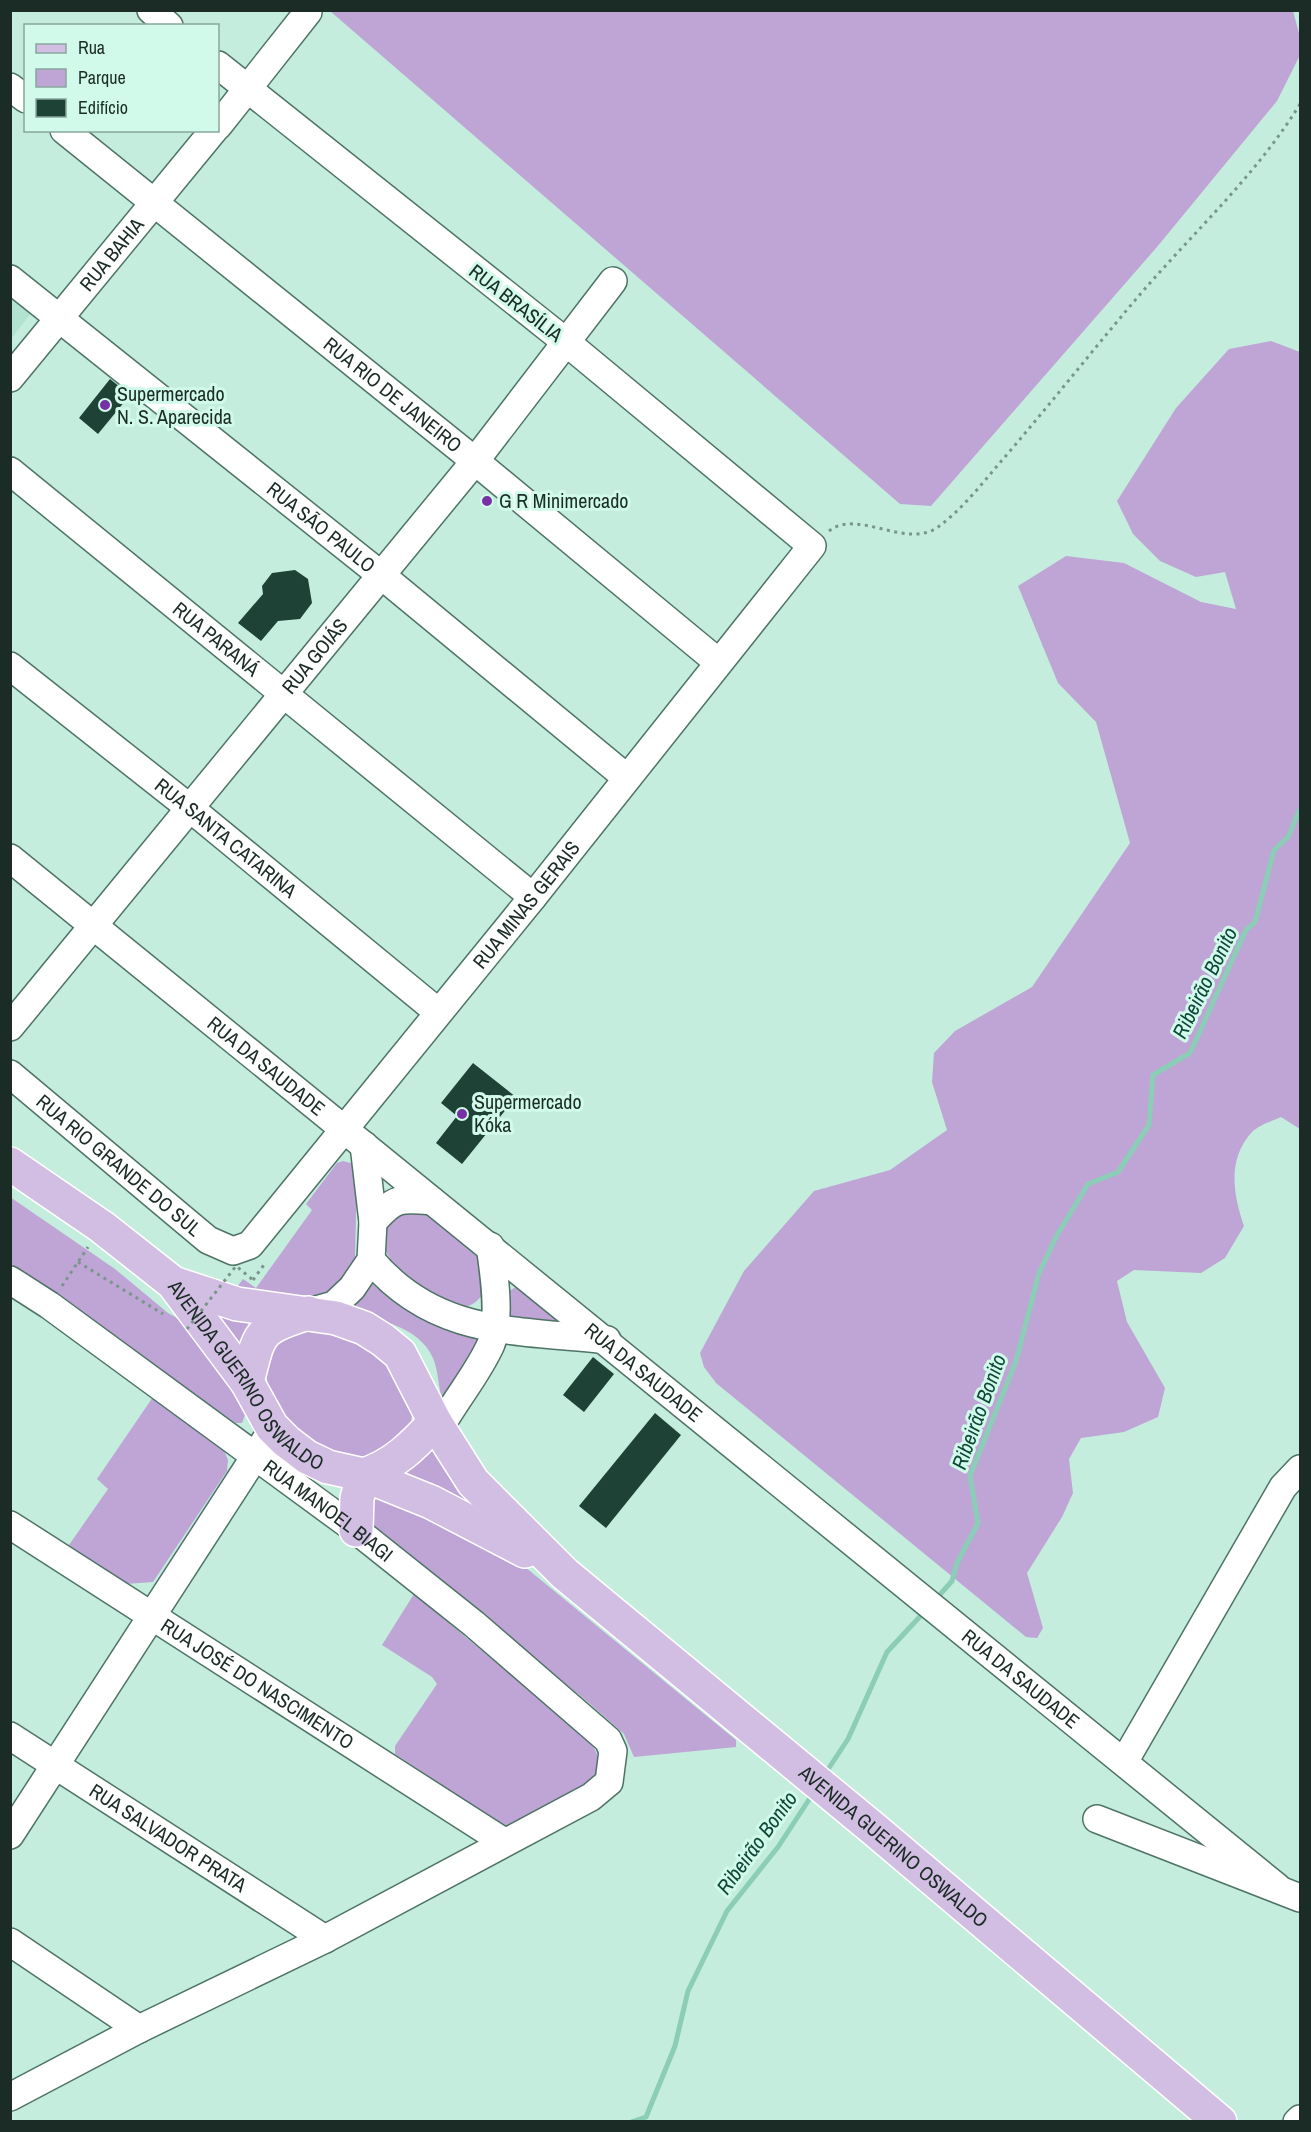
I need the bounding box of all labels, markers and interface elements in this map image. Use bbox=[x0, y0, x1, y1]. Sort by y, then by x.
legend bbox=[24, 24, 219, 132]
text: Rua bbox=[78, 35, 105, 60]
text: Parque bbox=[78, 65, 126, 90]
text: Edifício bbox=[78, 95, 128, 120]
street label: RUA BAHIA bbox=[73, 212, 150, 297]
street label: RUA BRASÍLIA bbox=[464, 257, 569, 348]
street label: RUA RIO DE JANEIRO bbox=[318, 330, 468, 458]
place label: Supermercado N. S. Aparecida bbox=[117, 380, 232, 430]
marker: Supermercado N. S. Aparecida bbox=[98, 398, 112, 412]
street label: RUA SÃO PAULO bbox=[261, 475, 381, 579]
place label: G R Minimercado bbox=[499, 487, 628, 514]
marker: G R Minimercado bbox=[480, 494, 494, 508]
street label: RUA PARANÁ bbox=[167, 595, 266, 682]
street label: RUA GOIÁS bbox=[275, 612, 353, 699]
street label: RUA SANTA CATARINA bbox=[149, 772, 303, 904]
street label: RUA MINAS GERAIS bbox=[466, 835, 586, 974]
water label: Ribeirão Bonito bbox=[1165, 922, 1244, 1043]
street label: RUA DA SAUDADE bbox=[202, 1010, 331, 1122]
street label: RUA RIO GRANDE DO SUL bbox=[31, 1088, 207, 1242]
place label: Supermercado Kóka bbox=[474, 1088, 582, 1138]
marker: Supermercado Kóka bbox=[455, 1107, 469, 1121]
street label: AVENIDA GUERINO OSWALDO bbox=[162, 1273, 329, 1476]
street label: RUA DA SAUDADE bbox=[579, 1316, 708, 1428]
water label: Ribeirão Bonito bbox=[944, 1350, 1013, 1473]
street label: RUA MANOEL BIAGI bbox=[258, 1453, 399, 1567]
street label: RUA JOSÉ DO NASCIMENTO bbox=[156, 1611, 359, 1755]
street label: RUA DA SAUDADE bbox=[957, 1623, 1085, 1734]
street label: AVENIDA GUERINO OSWALDO bbox=[793, 1758, 994, 1933]
street label: RUA SALVADOR PRATA bbox=[84, 1777, 252, 1898]
water label: Ribeirão Bonito bbox=[709, 1785, 804, 1900]

